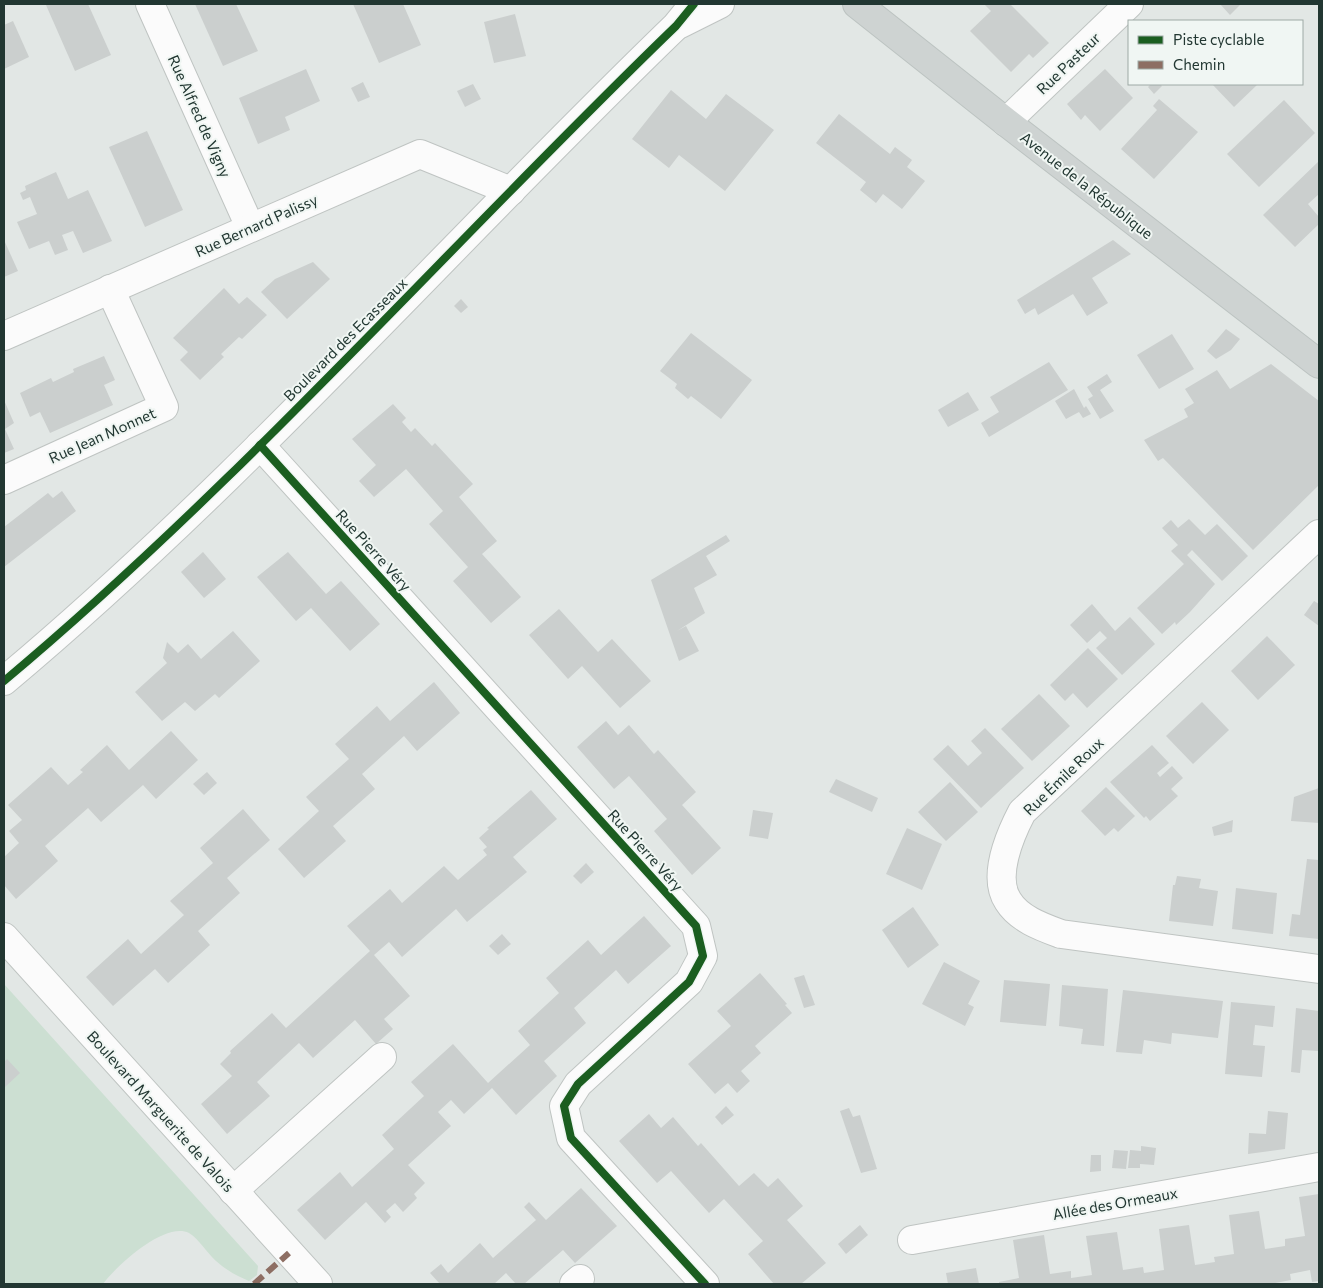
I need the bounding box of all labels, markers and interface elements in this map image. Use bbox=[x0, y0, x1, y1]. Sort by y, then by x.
legend bbox=[1128, 20, 1303, 85]
street label: Rue Pasteur bbox=[1032, 28, 1104, 98]
text: Piste cyclable bbox=[1173, 30, 1265, 48]
street label: Rue Alfred de Vigny bbox=[165, 52, 235, 180]
text: Chemin bbox=[1173, 55, 1225, 73]
street label: Avenue de la République bbox=[1017, 128, 1157, 242]
street label: Rue Bernard Palissy bbox=[192, 190, 320, 260]
street label: Boulevard des Ecasseaux bbox=[279, 273, 411, 405]
street label: Rue Jean Monnet bbox=[46, 403, 158, 467]
street label: Rue Pierre Véry bbox=[333, 505, 416, 595]
street label: Rue Émile Roux bbox=[1018, 733, 1107, 819]
street label: Rue Pierre Véry bbox=[605, 805, 688, 895]
street label: Boulevard Marguerite de Valois bbox=[84, 1027, 238, 1195]
street label: Allée des Ormeaux bbox=[1051, 1183, 1179, 1223]

